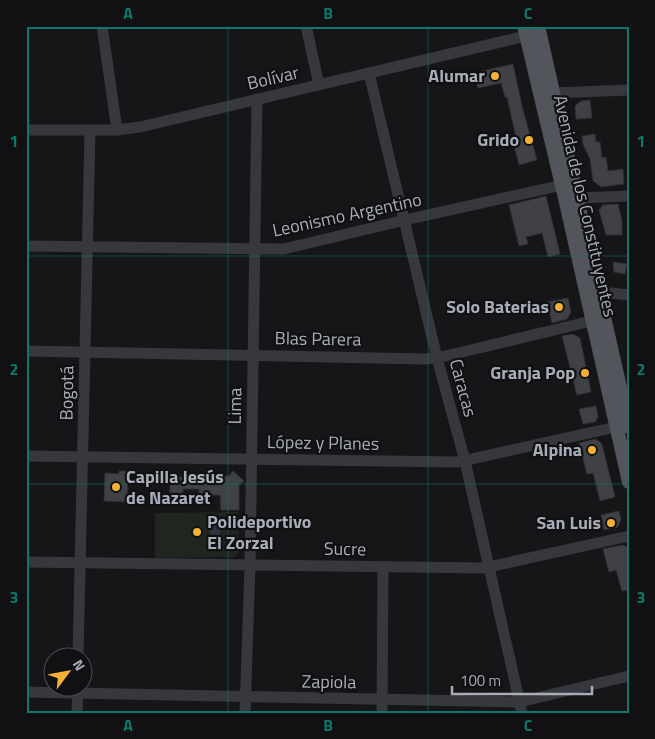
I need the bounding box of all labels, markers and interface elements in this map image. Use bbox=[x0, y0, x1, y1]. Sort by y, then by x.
text: A bbox=[123, 1, 133, 25]
text: B bbox=[323, 1, 333, 25]
text: C bbox=[524, 1, 533, 25]
street label: Bolívar bbox=[244, 58, 301, 97]
place label: Alumar bbox=[428, 62, 485, 89]
marker: Alumar bbox=[489, 70, 501, 82]
street label: Avenida de los Constituyentes bbox=[547, 92, 624, 320]
place label: Grido bbox=[477, 126, 519, 153]
text: 1 bbox=[10, 129, 18, 153]
text: 1 bbox=[637, 129, 645, 153]
marker: Grido bbox=[523, 134, 535, 146]
street label: Leonismo Argentino bbox=[270, 186, 424, 244]
place label: Solo Baterias bbox=[446, 293, 549, 320]
marker: Solo Baterias bbox=[553, 301, 565, 313]
street label: Blas Parera bbox=[274, 324, 362, 353]
street label: Caracas bbox=[443, 356, 484, 420]
text: 2 bbox=[10, 357, 18, 381]
text: 2 bbox=[637, 357, 645, 381]
place label: Granja Pop bbox=[490, 359, 575, 386]
street label: Bogotá bbox=[53, 365, 80, 421]
marker: Granja Pop bbox=[579, 367, 591, 379]
street label: Lima bbox=[221, 387, 248, 425]
street label: López y Planes bbox=[267, 428, 379, 457]
place label: Alpina bbox=[533, 436, 582, 463]
marker: Alpina bbox=[586, 444, 598, 456]
place label: Capilla Jesús de Nazaret bbox=[126, 463, 224, 511]
marker: Capilla Jesús de Nazaret bbox=[110, 481, 122, 493]
place label: Polideportivo El Zorzal bbox=[207, 508, 311, 556]
place label: San Luis bbox=[537, 509, 601, 536]
marker: San Luis bbox=[605, 517, 617, 529]
marker: Polideportivo El Zorzal bbox=[191, 526, 203, 538]
street label: Sucre bbox=[324, 535, 366, 562]
text: 3 bbox=[10, 585, 18, 609]
text: 3 bbox=[637, 585, 645, 609]
north arrow bbox=[42, 646, 92, 696]
text: N bbox=[68, 655, 91, 675]
scale bar bbox=[452, 664, 592, 696]
street label: Zapiola bbox=[301, 668, 357, 695]
text: 100 m bbox=[460, 669, 501, 692]
text: A bbox=[123, 713, 133, 737]
text: B bbox=[323, 713, 333, 737]
text: C bbox=[524, 713, 533, 737]

